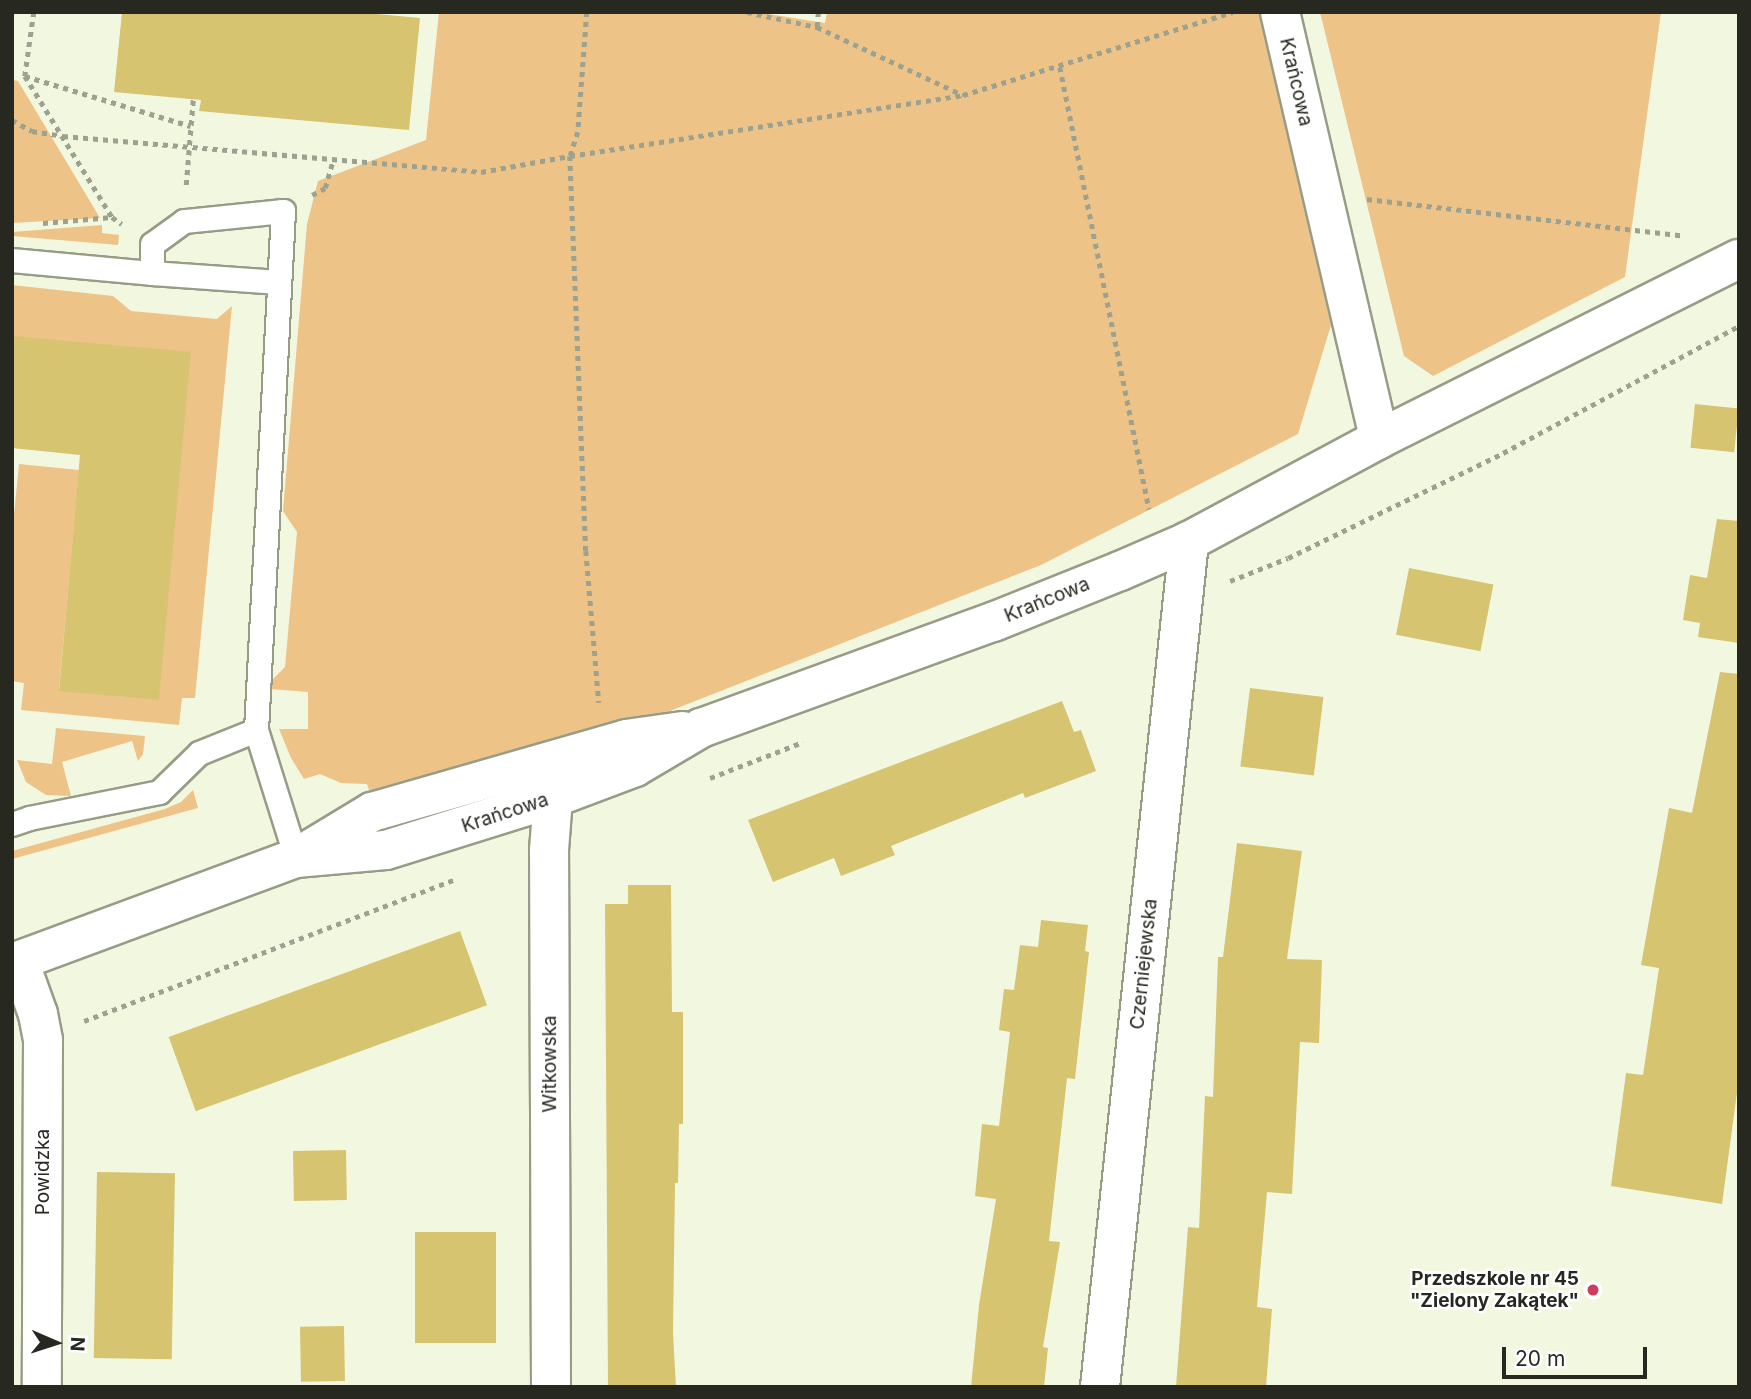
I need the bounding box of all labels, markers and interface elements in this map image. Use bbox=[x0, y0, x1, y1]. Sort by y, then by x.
street label: Krańcowa bbox=[1275, 36, 1317, 128]
street label: Krańcowa bbox=[1001, 573, 1093, 627]
street label: Krańcowa bbox=[459, 788, 551, 838]
street label: Czerniejewska bbox=[1126, 897, 1162, 1031]
street label: Witkowska bbox=[539, 1015, 561, 1113]
street label: Powidzka bbox=[32, 1129, 54, 1215]
place label: Przedszkole nr 45 "Zielony Zakątek" bbox=[1410, 1268, 1579, 1312]
marker: Przedszkole nr 45 "Zielony Zakątek" bbox=[1585, 1282, 1601, 1298]
north arrow bbox=[21, 1308, 91, 1378]
scale bar bbox=[1506, 1332, 1651, 1376]
text: N bbox=[66, 1336, 89, 1352]
text: 20 m bbox=[1515, 1346, 1565, 1371]

